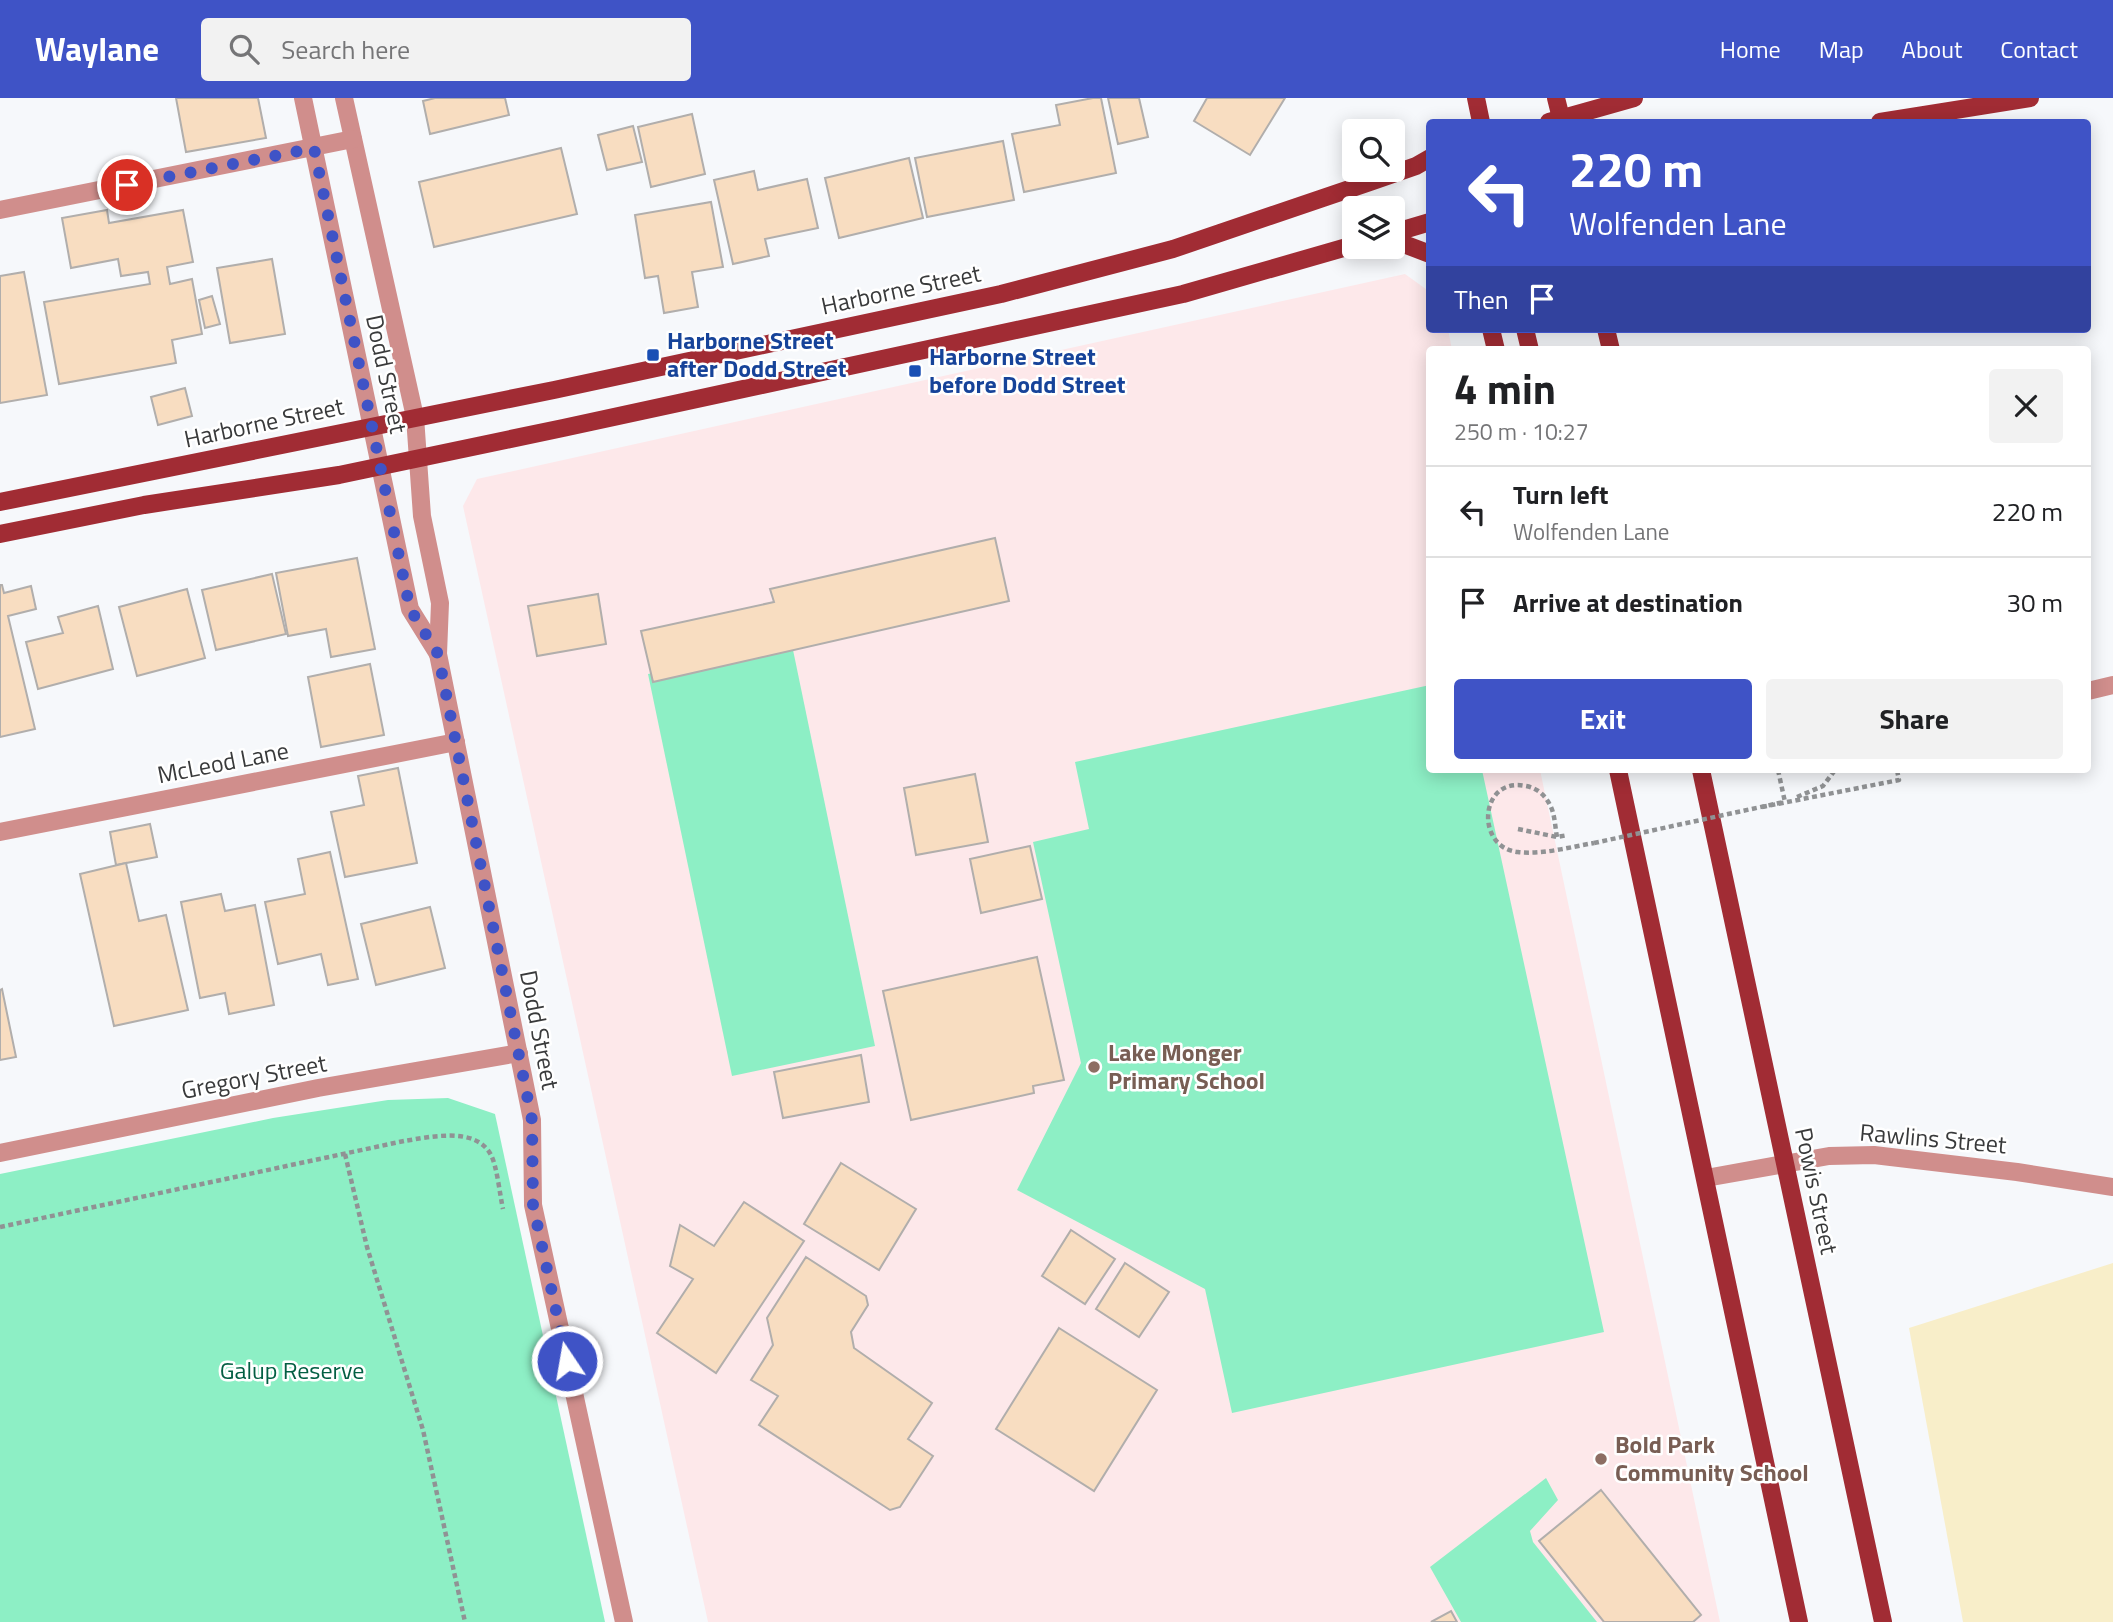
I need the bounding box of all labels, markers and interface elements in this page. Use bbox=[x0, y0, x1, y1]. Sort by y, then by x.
search box bbox=[201, 18, 691, 81]
text: Waylane bbox=[35, 24, 159, 74]
icon: search bbox=[225, 30, 263, 68]
text: Search here bbox=[281, 30, 410, 69]
text: Home bbox=[1720, 31, 1781, 67]
text: Map bbox=[1819, 31, 1864, 67]
text: About bbox=[1902, 31, 1962, 67]
text: Contact bbox=[2000, 31, 2078, 67]
map controls bbox=[1342, 119, 1405, 259]
button: search bbox=[1342, 119, 1405, 182]
text: 220 m bbox=[1569, 131, 1703, 206]
icon: left bbox=[1454, 147, 1545, 238]
pin bbox=[97, 155, 157, 215]
icon: arrive bbox=[108, 166, 146, 204]
button: layers bbox=[1342, 196, 1405, 259]
text: Wolfenden Lane bbox=[1569, 199, 1787, 247]
street label: Harborne Street bbox=[818, 254, 984, 324]
text: Then bbox=[1454, 280, 1509, 319]
icon: arrive bbox=[1523, 280, 1561, 318]
street label: Dodd Street bbox=[357, 311, 417, 437]
place label: Harborne Street after Dodd Street bbox=[667, 322, 847, 386]
place label: Harborne Street before Dodd Street bbox=[929, 338, 1126, 402]
marker: Harborne Street after Dodd Street bbox=[645, 347, 661, 363]
text: 4 min bbox=[1454, 356, 1556, 420]
marker: Harborne Street before Dodd Street bbox=[907, 363, 923, 379]
button: close bbox=[1989, 369, 2063, 443]
street label: Harborne Street bbox=[181, 387, 347, 457]
text: 250 m · 10:27 bbox=[1454, 414, 1589, 449]
text: Turn left bbox=[1513, 475, 1608, 514]
text: 220 m bbox=[1992, 492, 2063, 531]
icon: left bbox=[1454, 493, 1492, 531]
text: Wolfenden Lane bbox=[1513, 514, 1669, 549]
text: Arrive at destination bbox=[1513, 583, 1743, 622]
text: 30 m bbox=[2006, 583, 2063, 622]
icon: arrive bbox=[1454, 584, 1492, 622]
button: Exit bbox=[1454, 679, 1752, 759]
button: Share bbox=[1766, 679, 2063, 759]
street label: McLeod Lane bbox=[154, 732, 292, 792]
street label: Dodd Street bbox=[511, 967, 569, 1093]
place label: Lake Monger Primary School bbox=[1108, 1034, 1265, 1098]
street label: Gregory Street bbox=[178, 1044, 330, 1108]
marker: Lake Monger Primary School bbox=[1086, 1059, 1102, 1075]
street label: Rawlins Street bbox=[1858, 1114, 2008, 1162]
street label: Powis Street bbox=[1786, 1124, 1848, 1258]
position arrow bbox=[530, 1324, 604, 1398]
park label: Galup Reserve bbox=[220, 1352, 364, 1388]
place label: Bold Park Community School bbox=[1615, 1426, 1809, 1490]
marker: Bold Park Community School bbox=[1593, 1451, 1609, 1467]

